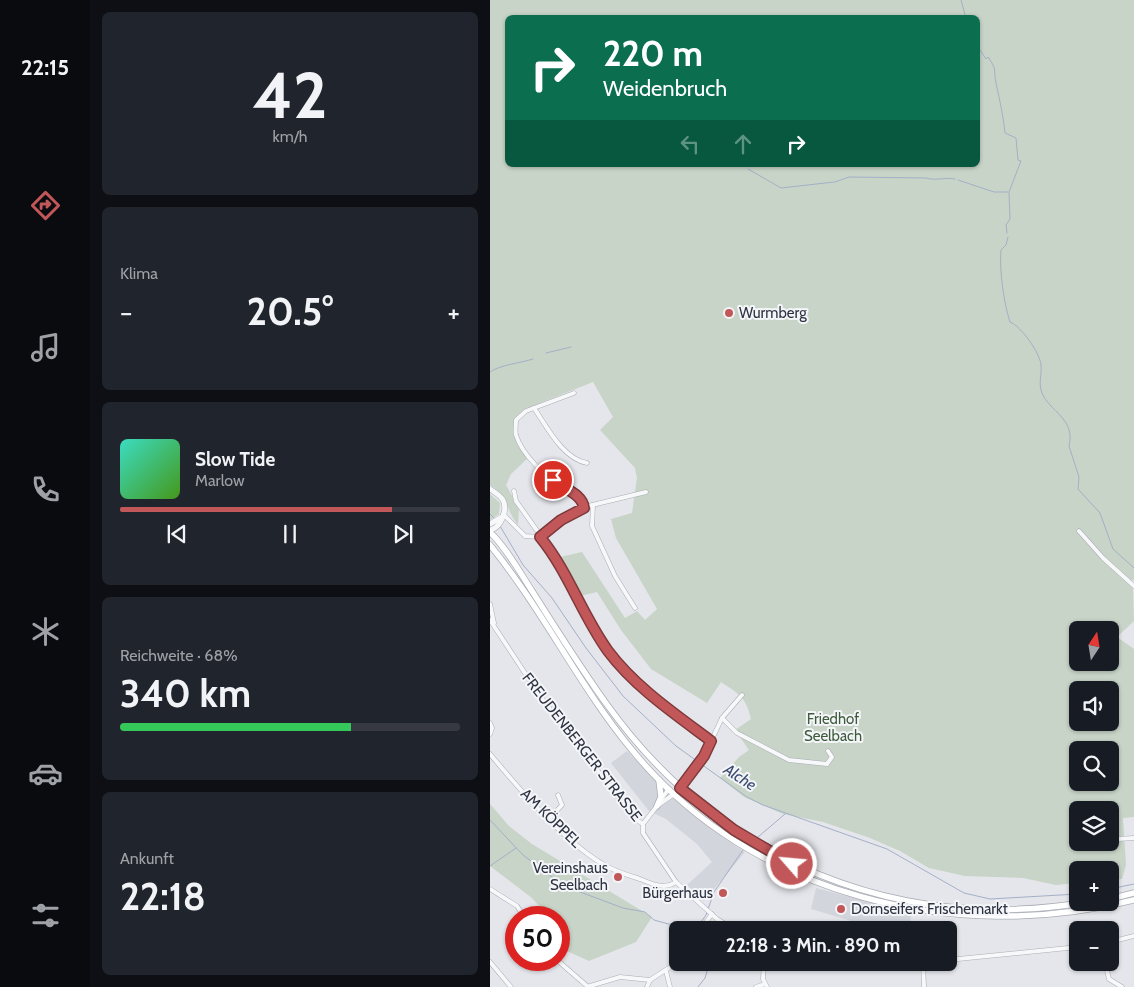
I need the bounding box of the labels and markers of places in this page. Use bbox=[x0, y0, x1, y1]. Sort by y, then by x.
place label: Wurmberg bbox=[739, 304, 807, 322]
marker: Wurmberg bbox=[723, 307, 735, 319]
pin bbox=[532, 459, 574, 501]
place label: Vereinshaus Seelbach bbox=[533, 859, 608, 894]
marker: Vereinshaus Seelbach bbox=[612, 871, 624, 883]
place label: Bürgerhaus bbox=[642, 884, 713, 902]
marker: Bürgerhaus bbox=[717, 887, 729, 899]
place label: Dornseifers Frischemarkt bbox=[851, 900, 1008, 918]
marker: Dornseifers Frischemarkt bbox=[835, 903, 847, 915]

